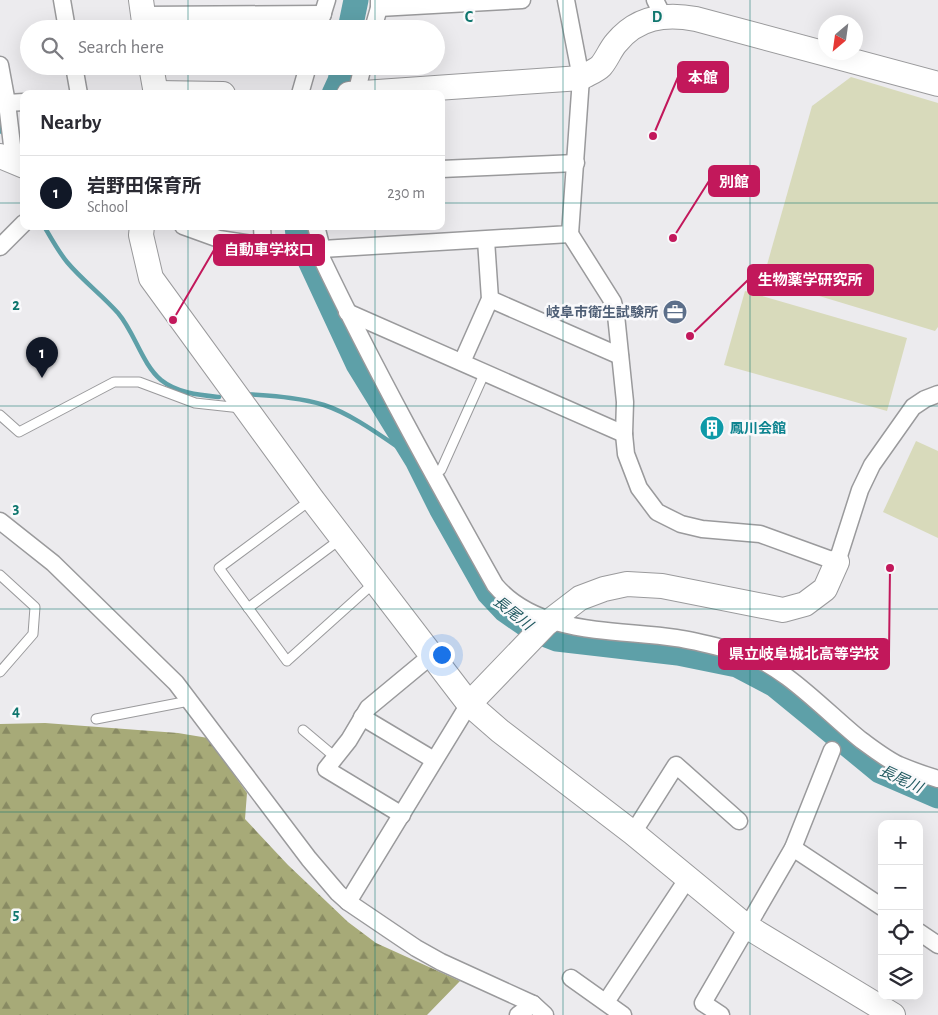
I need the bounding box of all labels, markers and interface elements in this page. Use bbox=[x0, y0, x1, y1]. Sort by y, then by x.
text: C bbox=[465, 9, 474, 25]
text: D bbox=[652, 9, 663, 25]
north arrow bbox=[818, 15, 863, 60]
search box bbox=[20, 20, 445, 75]
icon: search bbox=[38, 34, 66, 62]
text: Search here bbox=[78, 38, 164, 57]
callout: 本館 bbox=[678, 62, 728, 92]
text: 本館 bbox=[688, 70, 718, 86]
text: Nearby bbox=[40, 112, 101, 133]
callout: 別館 bbox=[709, 166, 759, 196]
text: 別館 bbox=[719, 174, 749, 190]
text: 岩野田保育所 bbox=[87, 177, 201, 196]
text: 1 bbox=[53, 185, 59, 201]
text: 230 m bbox=[387, 185, 425, 201]
text: School bbox=[87, 199, 128, 215]
callout: 自動車学校口 bbox=[214, 235, 324, 265]
text: 自動車学校口 bbox=[224, 242, 314, 258]
callout: 生物薬学研究所 bbox=[748, 265, 873, 295]
text: 生物薬学研究所 bbox=[757, 272, 863, 288]
text: 2 bbox=[12, 297, 20, 313]
office icon: 岐阜市衛生試験所 bbox=[662, 299, 688, 325]
place label: 岐阜市衛生試験所 bbox=[546, 304, 658, 320]
pin: 1 bbox=[26, 337, 58, 378]
building icon: 鳳川会館 bbox=[699, 415, 725, 441]
place label: 鳳川会館 bbox=[730, 421, 786, 436]
text: 3 bbox=[13, 500, 20, 516]
water label: 長尾川 bbox=[490, 594, 537, 634]
callout: 県立岐阜城北高等学校 bbox=[719, 639, 889, 669]
your location bbox=[429, 642, 455, 668]
text: 県立岐阜城北高等学校 bbox=[729, 645, 879, 662]
text: 4 bbox=[12, 703, 20, 719]
water label: 長尾川 bbox=[877, 763, 926, 797]
map controls bbox=[878, 820, 923, 1000]
button: + bbox=[878, 820, 923, 865]
button: − bbox=[878, 865, 923, 910]
text: 5 bbox=[13, 906, 20, 922]
button: locate bbox=[878, 910, 923, 955]
button: layers bbox=[878, 955, 923, 1000]

